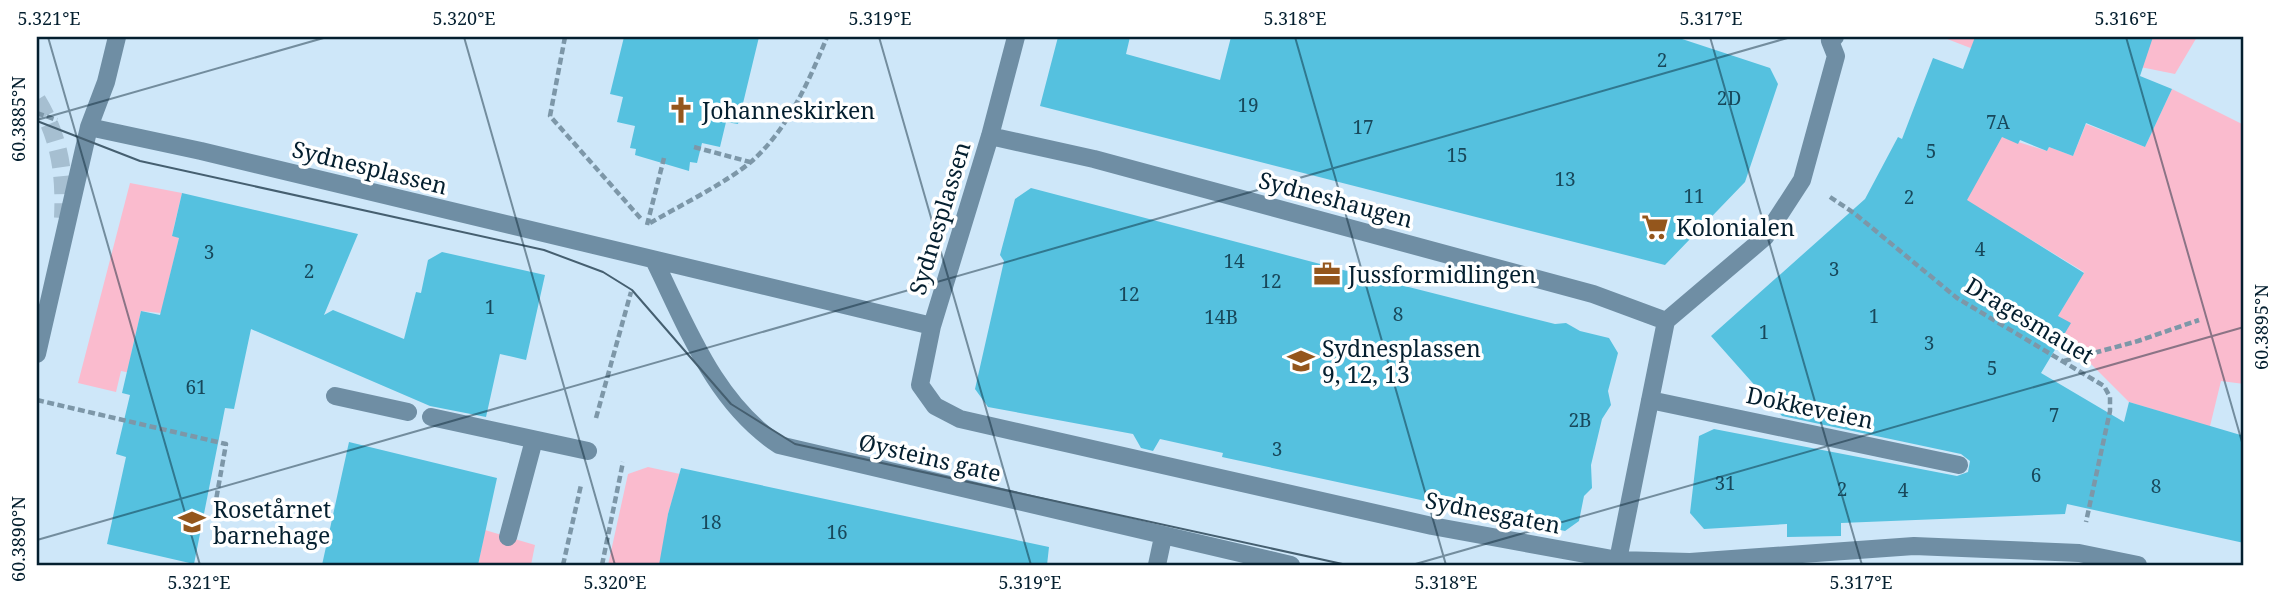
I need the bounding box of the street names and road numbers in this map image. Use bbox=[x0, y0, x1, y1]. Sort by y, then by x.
street label: Sydnesplassen bbox=[289, 132, 451, 202]
street label: Sydnesplassen bbox=[900, 137, 978, 299]
street label: Sydneshaugen bbox=[1255, 163, 1417, 235]
street label: Dragesmauet bbox=[1960, 269, 2100, 371]
street label: Dokkeveien bbox=[1744, 378, 1877, 436]
street label: Øysteins gate bbox=[856, 425, 1004, 489]
street label: Sydnesgaten bbox=[1423, 483, 1564, 541]

